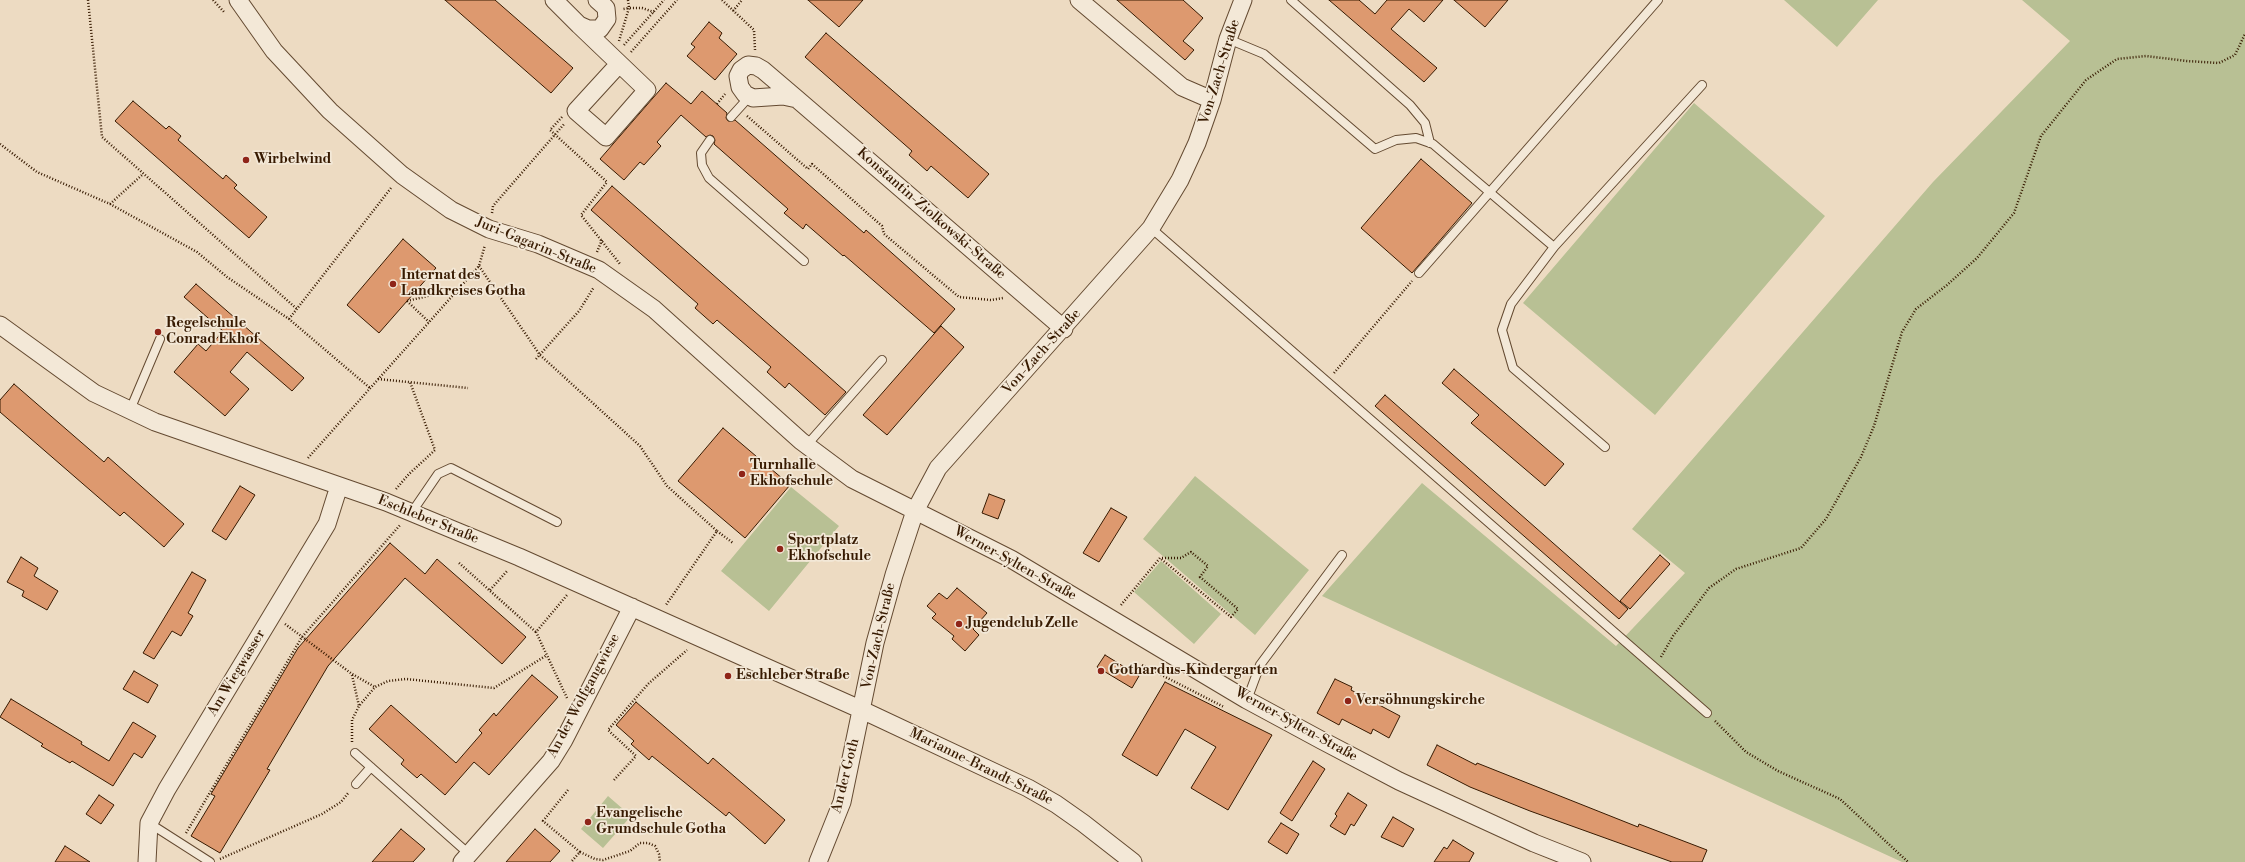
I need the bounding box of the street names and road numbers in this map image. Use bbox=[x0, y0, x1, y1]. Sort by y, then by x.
street label: Von-Zach-Straße bbox=[1196, 18, 1244, 126]
street label: Konstantin-Ziolkowski-Straße bbox=[853, 145, 1009, 283]
street label: Juri-Gagarin-Straße bbox=[473, 214, 599, 278]
street label: Von-Zach-Straße bbox=[999, 306, 1085, 398]
street label: Eschleber Straße bbox=[375, 492, 481, 548]
street label: Werner-Sylten-Straße bbox=[951, 523, 1079, 605]
street label: Von-Zach-Straße bbox=[859, 581, 899, 691]
street label: Am Wiegwasser bbox=[205, 627, 269, 719]
street label: An der Wolfgangwiese bbox=[544, 631, 624, 761]
street label: Werner-Sylten-Straße bbox=[1232, 684, 1360, 766]
street label: Marianne-Brandt-Straße bbox=[906, 725, 1056, 809]
street label: An der Goth bbox=[829, 737, 863, 815]

